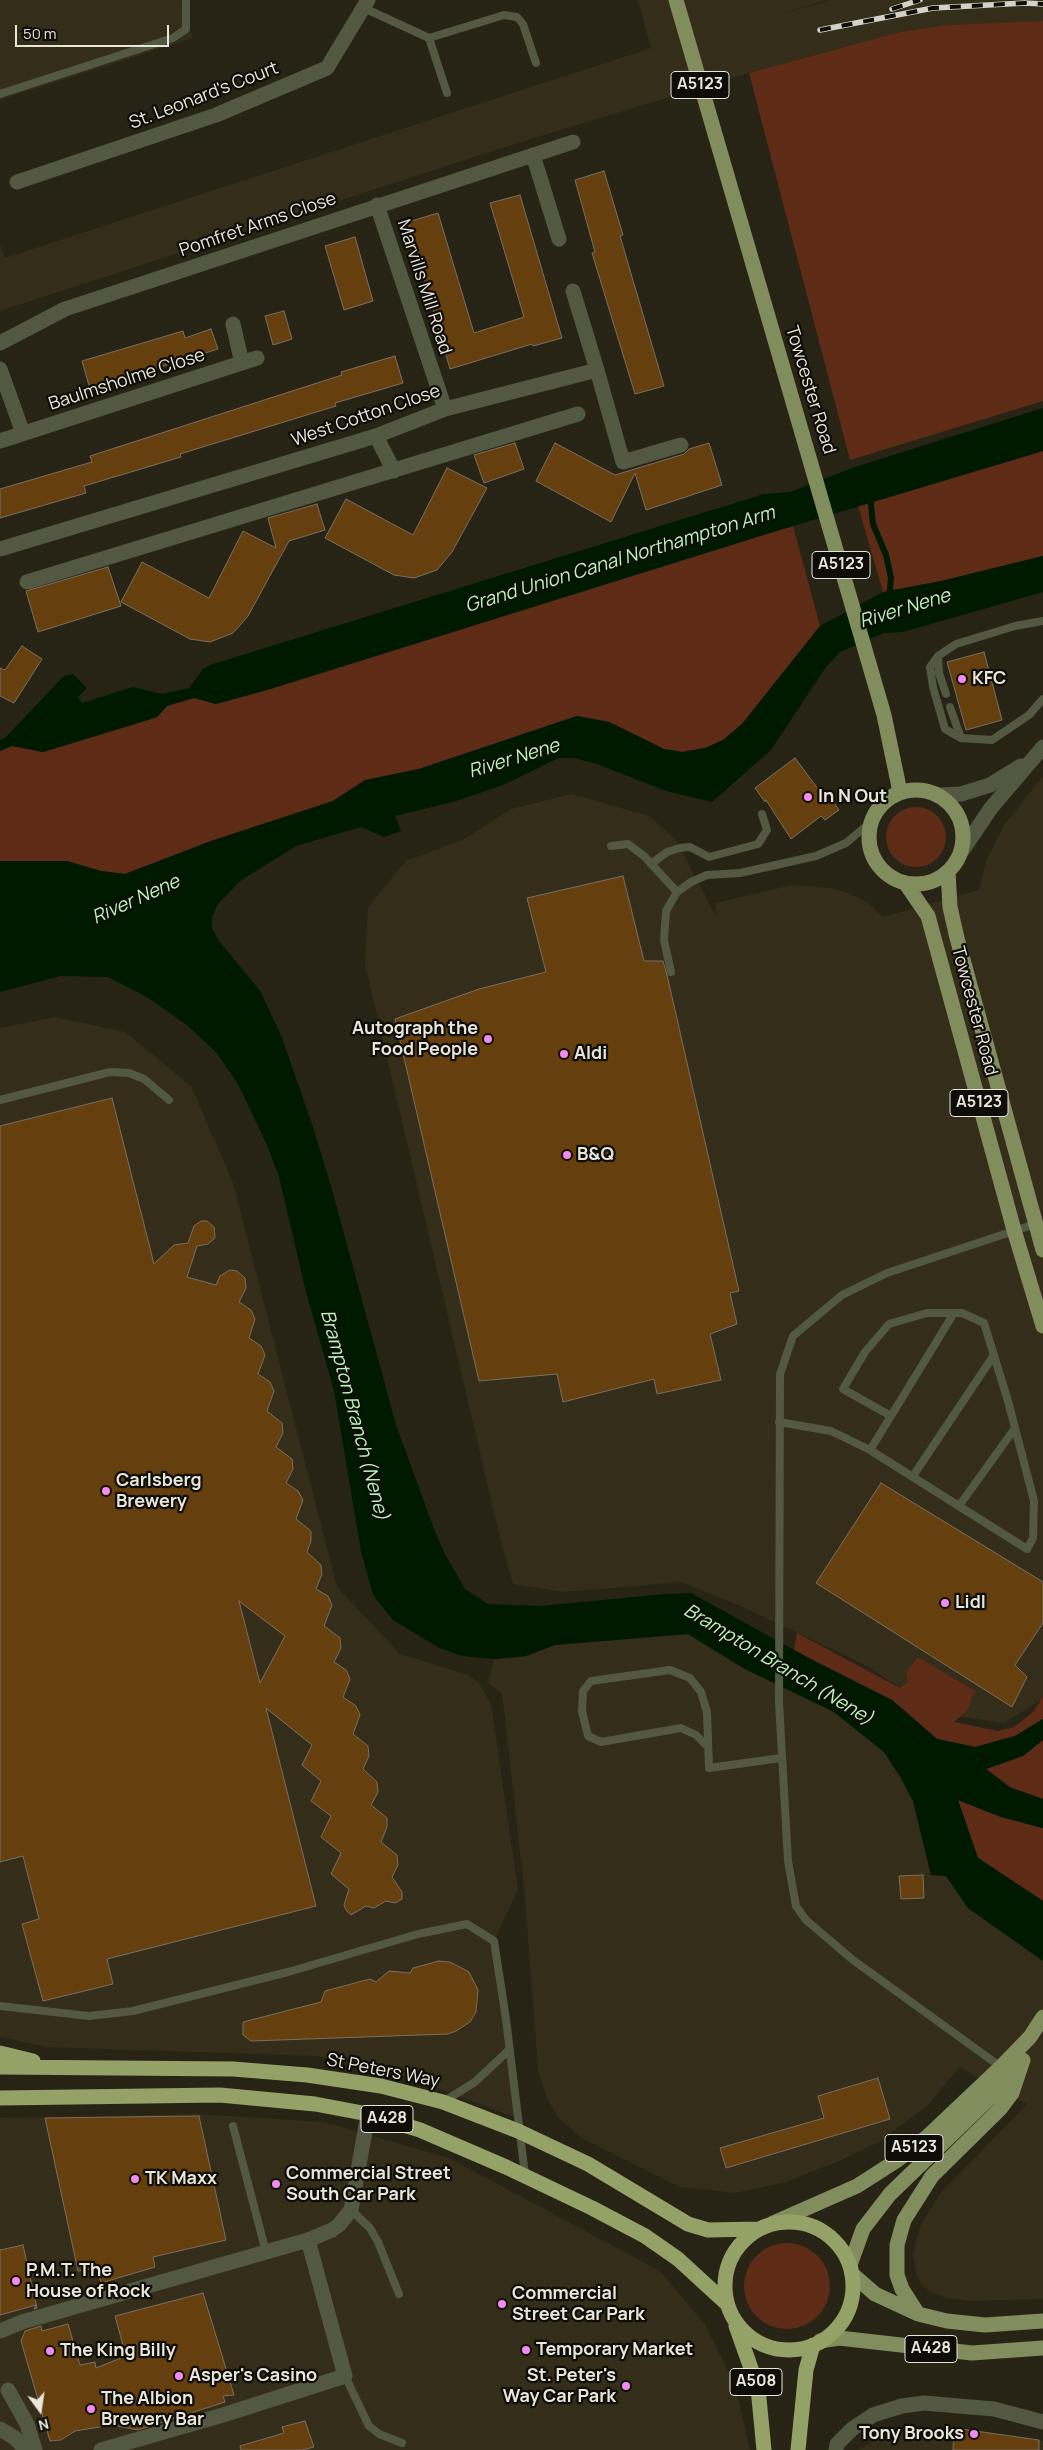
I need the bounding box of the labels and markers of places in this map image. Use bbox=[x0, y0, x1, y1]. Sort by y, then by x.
place label: KFC bbox=[972, 668, 1006, 690]
marker: KFC bbox=[956, 673, 968, 685]
place label: In N Out bbox=[818, 786, 887, 808]
marker: In N Out bbox=[802, 791, 814, 803]
place label: Autograph the Food People bbox=[352, 1018, 478, 1060]
marker: Autograph the Food People bbox=[482, 1033, 494, 1045]
place label: Aldi bbox=[574, 1043, 607, 1065]
marker: Aldi bbox=[558, 1048, 570, 1060]
place label: B&Q bbox=[577, 1144, 614, 1166]
marker: B&Q bbox=[561, 1149, 573, 1161]
place label: Carlsberg Brewery bbox=[116, 1470, 201, 1512]
marker: Carlsberg Brewery bbox=[100, 1485, 112, 1497]
place label: Lidl bbox=[955, 1592, 986, 1614]
marker: Lidl bbox=[939, 1597, 951, 1609]
place label: Commercial Street South Car Park bbox=[286, 2163, 451, 2206]
place label: TK Maxx bbox=[145, 2168, 217, 2190]
marker: TK Maxx bbox=[129, 2173, 141, 2185]
marker: Commercial Street South Car Park bbox=[270, 2178, 282, 2190]
place label: P.M.T. The House of Rock bbox=[26, 2260, 150, 2302]
marker: P.M.T. The House of Rock bbox=[10, 2275, 22, 2287]
place label: Commercial Street Car Park bbox=[512, 2283, 645, 2326]
marker: Commercial Street Car Park bbox=[496, 2298, 508, 2310]
place label: Temporary Market bbox=[536, 2339, 693, 2361]
place label: The King Billy bbox=[60, 2340, 176, 2362]
marker: Temporary Market bbox=[520, 2344, 532, 2356]
marker: The King Billy bbox=[44, 2345, 56, 2357]
place label: Asper's Casino bbox=[189, 2365, 317, 2387]
place label: St. Peter's Way Car Park bbox=[503, 2365, 616, 2408]
marker: Asper's Casino bbox=[173, 2370, 185, 2382]
marker: St. Peter's Way Car Park bbox=[620, 2380, 632, 2392]
place label: The Albion Brewery Bar bbox=[101, 2388, 204, 2430]
marker: The Albion Brewery Bar bbox=[85, 2403, 97, 2415]
place label: Tony Brooks bbox=[859, 2423, 964, 2445]
marker: Tony Brooks bbox=[968, 2428, 980, 2440]

